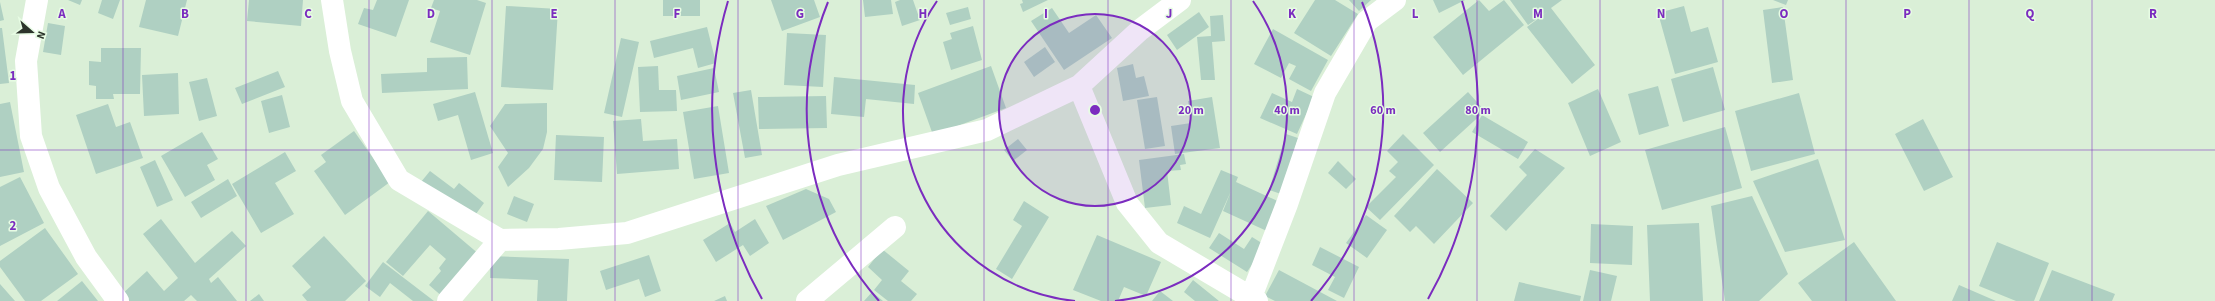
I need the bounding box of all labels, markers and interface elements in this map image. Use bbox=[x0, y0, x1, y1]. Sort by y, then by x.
text: A bbox=[57, 5, 66, 23]
text: B bbox=[181, 5, 189, 23]
text: C bbox=[304, 5, 312, 23]
text: D bbox=[427, 5, 435, 23]
text: E bbox=[550, 5, 558, 23]
text: F bbox=[674, 5, 681, 23]
text: G bbox=[796, 5, 804, 23]
text: H bbox=[919, 5, 927, 23]
text: I bbox=[1044, 5, 1048, 23]
text: J bbox=[1166, 5, 1172, 23]
text: K bbox=[1288, 5, 1297, 23]
text: L bbox=[1412, 5, 1419, 23]
text: M bbox=[1533, 5, 1543, 23]
text: N bbox=[1657, 5, 1665, 23]
text: O bbox=[1780, 5, 1789, 23]
text: P bbox=[1903, 5, 1911, 23]
text: Q bbox=[2026, 5, 2035, 23]
text: R bbox=[2149, 5, 2157, 23]
north arrow bbox=[12, 12, 52, 52]
text: N bbox=[33, 29, 49, 41]
text: 1 bbox=[10, 67, 17, 85]
text: 20 m bbox=[1178, 102, 1204, 119]
text: 40 m bbox=[1274, 102, 1300, 119]
text: 60 m bbox=[1370, 102, 1396, 119]
text: 80 m bbox=[1465, 102, 1491, 119]
centre of rings bbox=[1088, 103, 1102, 117]
text: 2 bbox=[10, 217, 17, 235]

